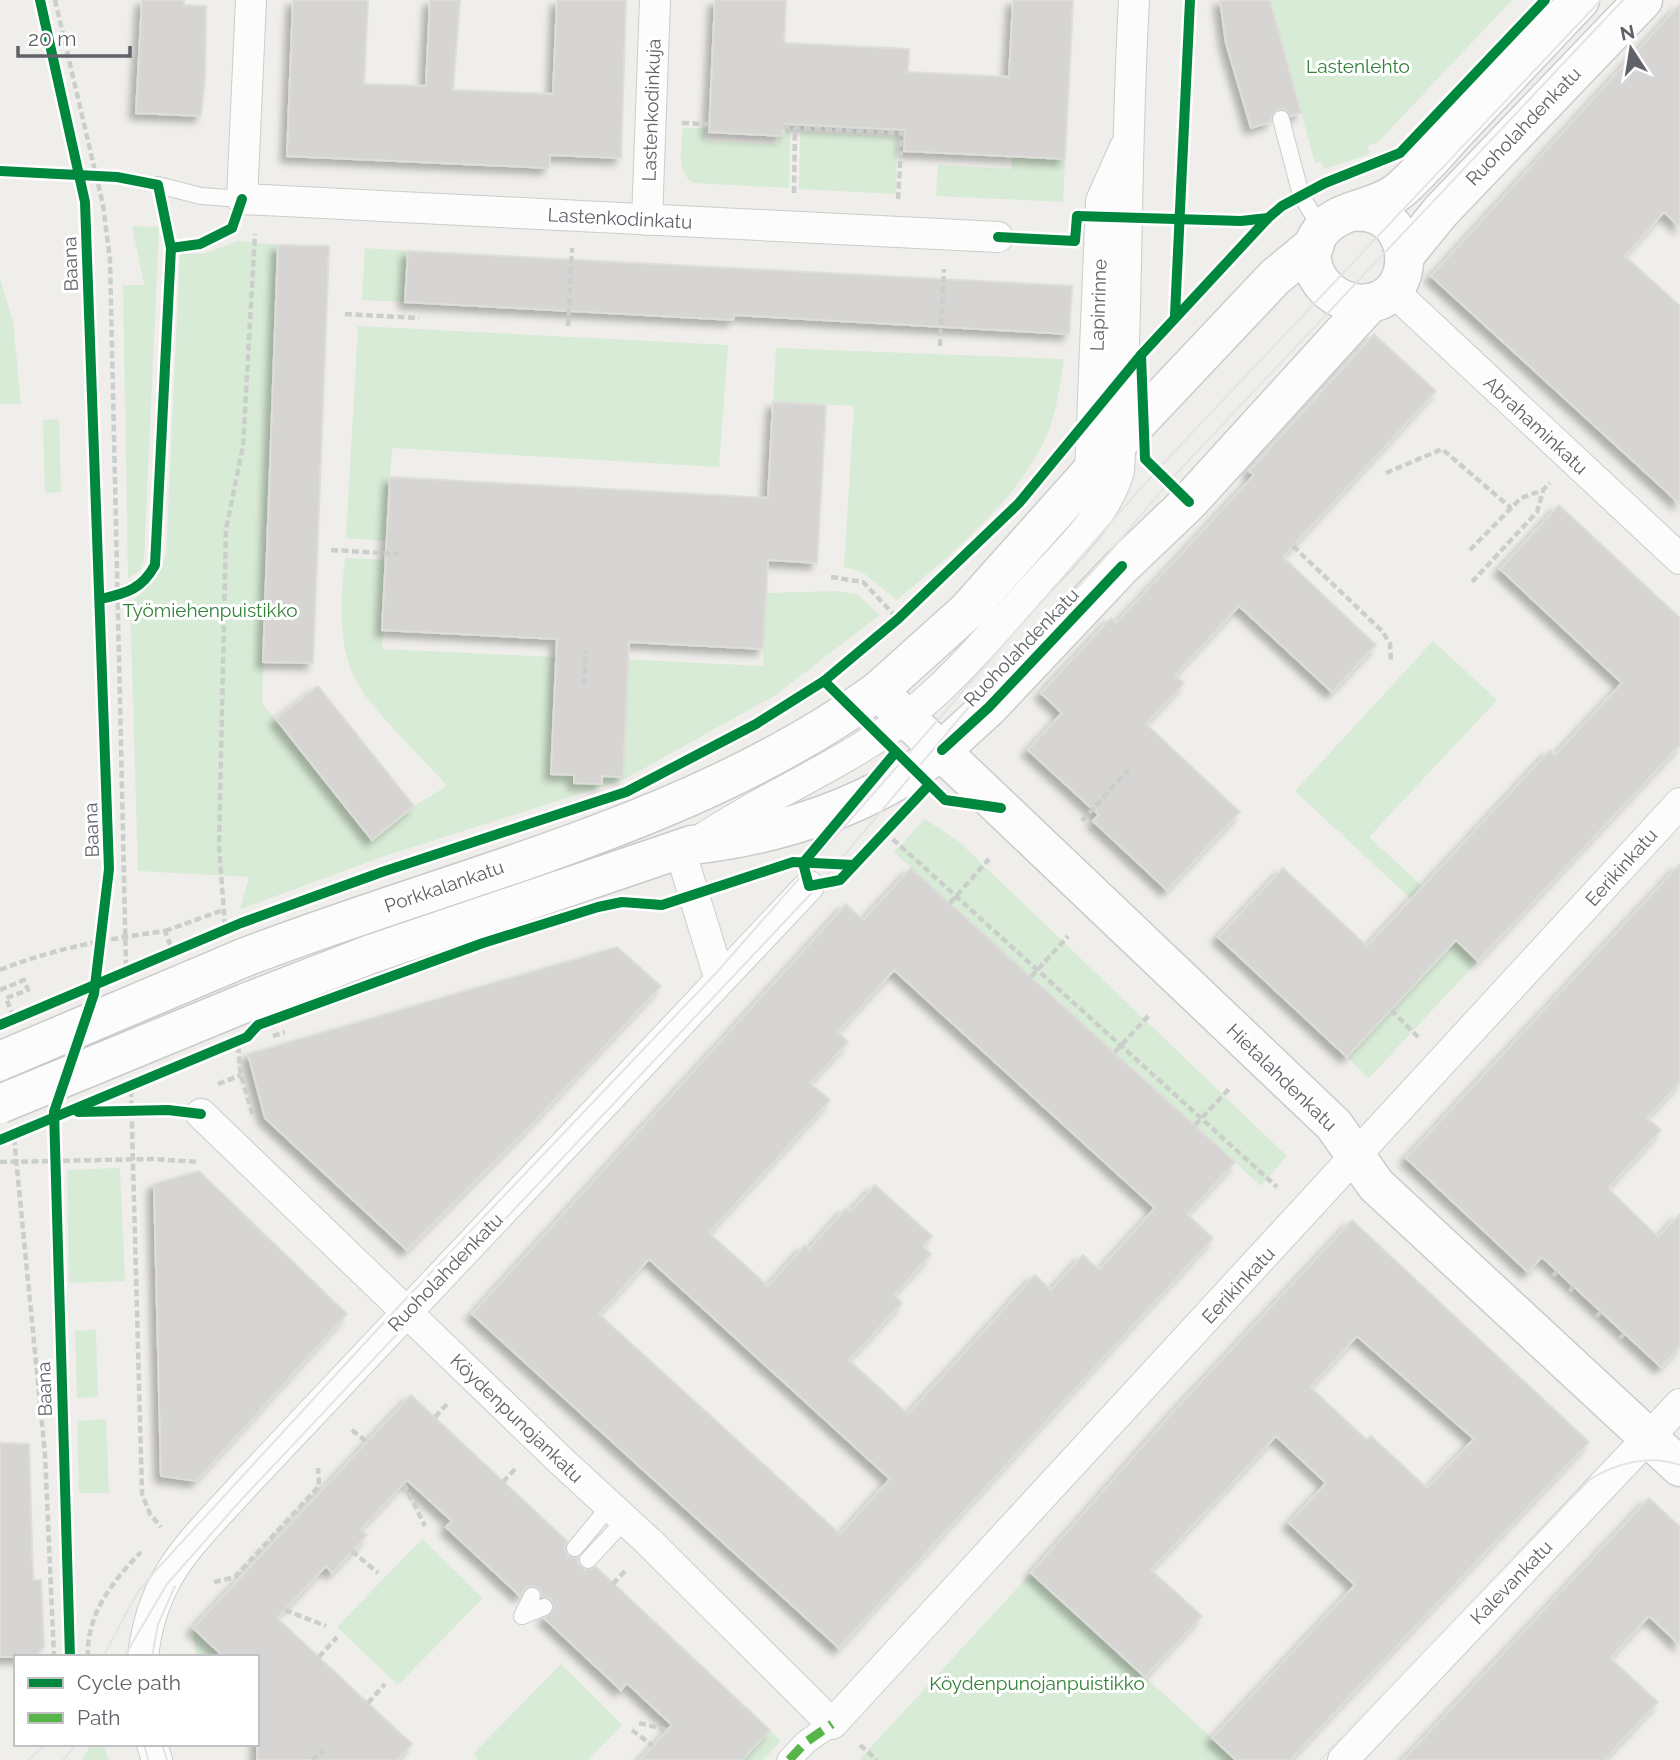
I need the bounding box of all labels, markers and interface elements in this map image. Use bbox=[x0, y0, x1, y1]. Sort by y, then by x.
scale bar bbox=[18, 14, 130, 58]
north arrow bbox=[1596, 14, 1666, 84]
text: N bbox=[1618, 20, 1637, 45]
text: 20 m bbox=[28, 26, 76, 51]
street label: Lastenkodinkuja bbox=[638, 38, 664, 182]
park label: Lastenlehto bbox=[1306, 55, 1410, 77]
street label: Ruoholahdenkatu bbox=[1461, 62, 1585, 190]
street label: Lastenkodinkatu bbox=[547, 203, 693, 233]
street label: Baana bbox=[58, 236, 82, 292]
street label: Lapinrinne bbox=[1085, 258, 1111, 352]
street label: Abrahaminkatu bbox=[1480, 371, 1592, 479]
street label: Ruoholahdenkatu bbox=[959, 583, 1083, 711]
park label: Työmiehenpuistikko bbox=[122, 599, 298, 621]
street label: Baana bbox=[79, 802, 103, 858]
street label: Eerikinkatu bbox=[1581, 824, 1661, 910]
street label: Porkkalankatu bbox=[382, 855, 506, 917]
street label: Hietalahdenkatu bbox=[1222, 1019, 1342, 1135]
street label: Ruoholahdenkatu bbox=[383, 1208, 507, 1336]
street label: Eerikinkatu bbox=[1197, 1242, 1279, 1328]
street label: Köydenpunojankatu bbox=[446, 1349, 588, 1487]
street label: Baana bbox=[32, 1361, 56, 1417]
street label: Kalevankatu bbox=[1466, 1536, 1556, 1628]
legend bbox=[14, 1655, 259, 1746]
text: Cycle path bbox=[77, 1670, 181, 1695]
park label: Köydenpunojanpuistikko bbox=[929, 1672, 1145, 1694]
text: Path bbox=[77, 1705, 121, 1730]

